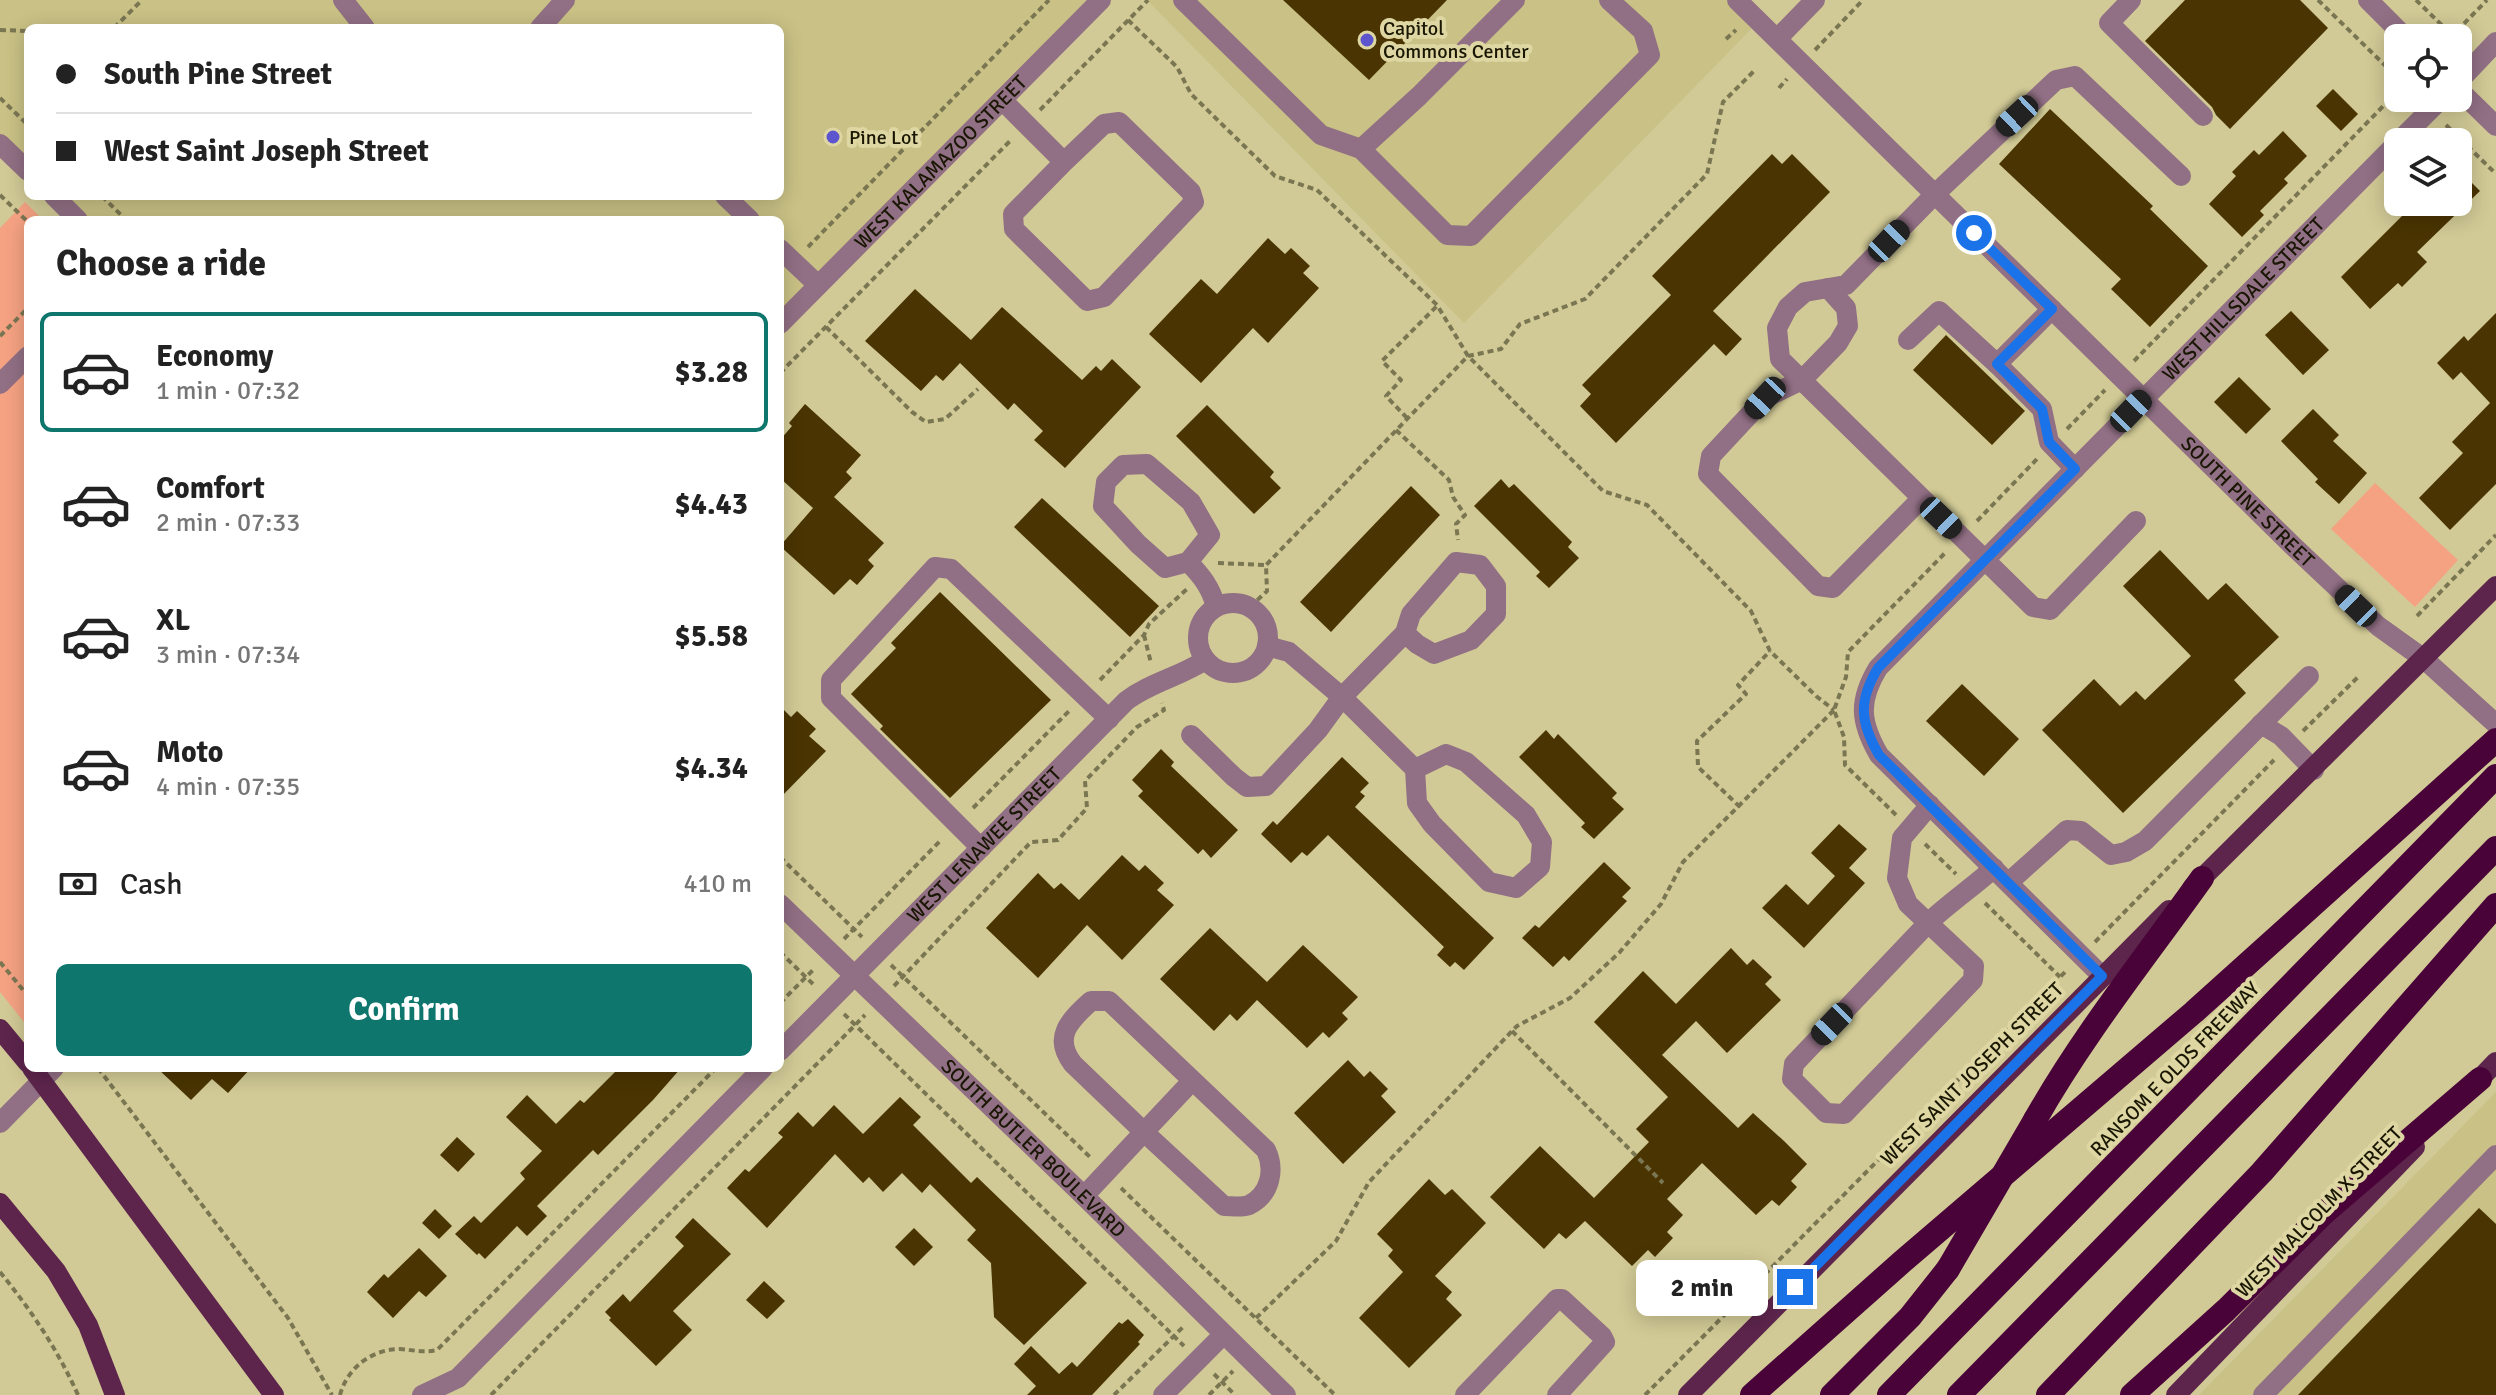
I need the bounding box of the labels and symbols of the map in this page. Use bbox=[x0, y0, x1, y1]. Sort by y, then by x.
place label: Capitol Commons Center bbox=[1383, 16, 1529, 64]
marker: Capitol Commons Center bbox=[1358, 31, 1376, 49]
street label: WEST KALAMAZOO STREET bbox=[849, 70, 1032, 254]
car bbox=[1991, 91, 2043, 141]
place label: Pine Lot bbox=[849, 125, 918, 150]
marker: Pine Lot bbox=[824, 128, 842, 146]
street label: WEST HILLSDALE STREET bbox=[2157, 212, 2329, 386]
car bbox=[1864, 215, 1914, 267]
route start bbox=[1956, 215, 1992, 251]
car bbox=[1740, 372, 1790, 424]
car bbox=[2106, 385, 2156, 437]
street label: SOUTH PINE STREET bbox=[2176, 431, 2320, 572]
car bbox=[1915, 493, 1967, 543]
car bbox=[2330, 581, 2382, 631]
street label: WEST LENAWEE STREET bbox=[901, 762, 1066, 928]
street label: WEST SAINT JOSEPH STREET bbox=[1875, 977, 2069, 1171]
street label: RANSOM E OLDS FREEWAY bbox=[2085, 977, 2265, 1161]
car bbox=[1807, 998, 1857, 1050]
street label: SOUTH BUTLER BOULEVARD bbox=[936, 1053, 1131, 1243]
street label: WEST MALCOLM X STREET bbox=[2231, 1121, 2407, 1303]
callout: 2 min bbox=[1635, 1259, 1767, 1315]
route end bbox=[1777, 1269, 1813, 1305]

